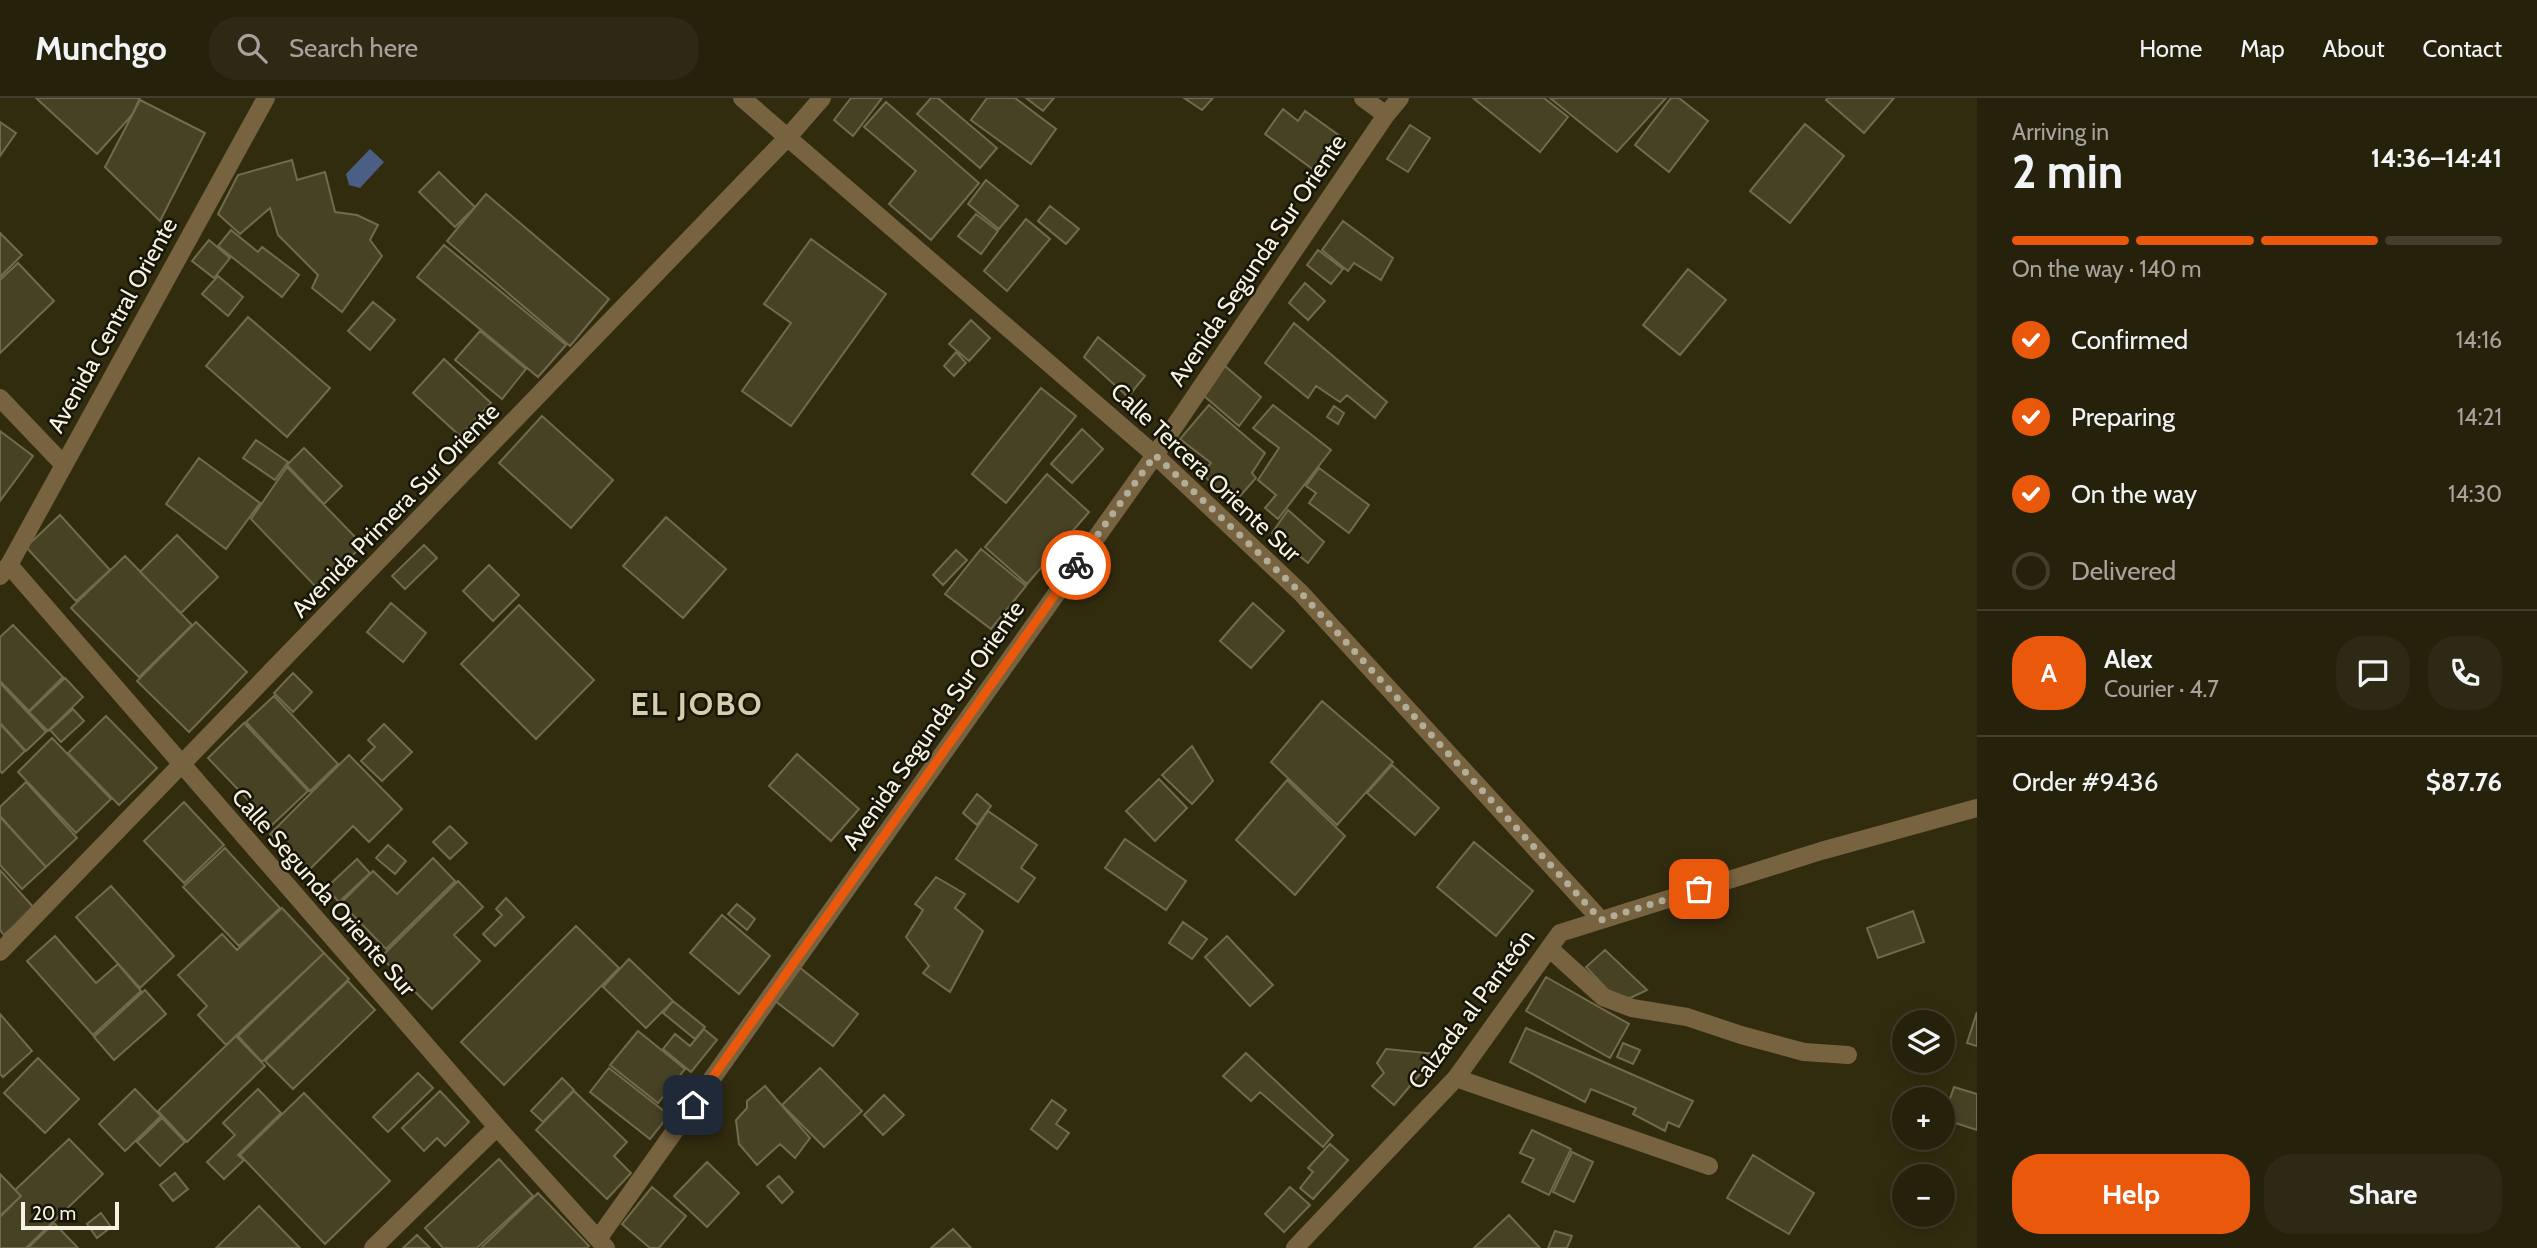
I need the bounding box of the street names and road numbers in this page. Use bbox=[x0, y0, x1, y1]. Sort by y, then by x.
street label: Avenida Segunda Sur Oriente bbox=[1162, 129, 1352, 391]
street label: Avenida Central Oriente bbox=[41, 212, 183, 438]
street label: Calle Tercera Oriente Sur bbox=[1105, 376, 1307, 568]
street label: Avenida Primera Sur Oriente bbox=[285, 397, 505, 623]
street label: Avenida Segunda Sur Oriente bbox=[836, 595, 1030, 855]
street label: Calle Segunda Oriente Sur bbox=[226, 782, 422, 1002]
street label: Calzada al Panteón bbox=[1401, 923, 1541, 1095]

